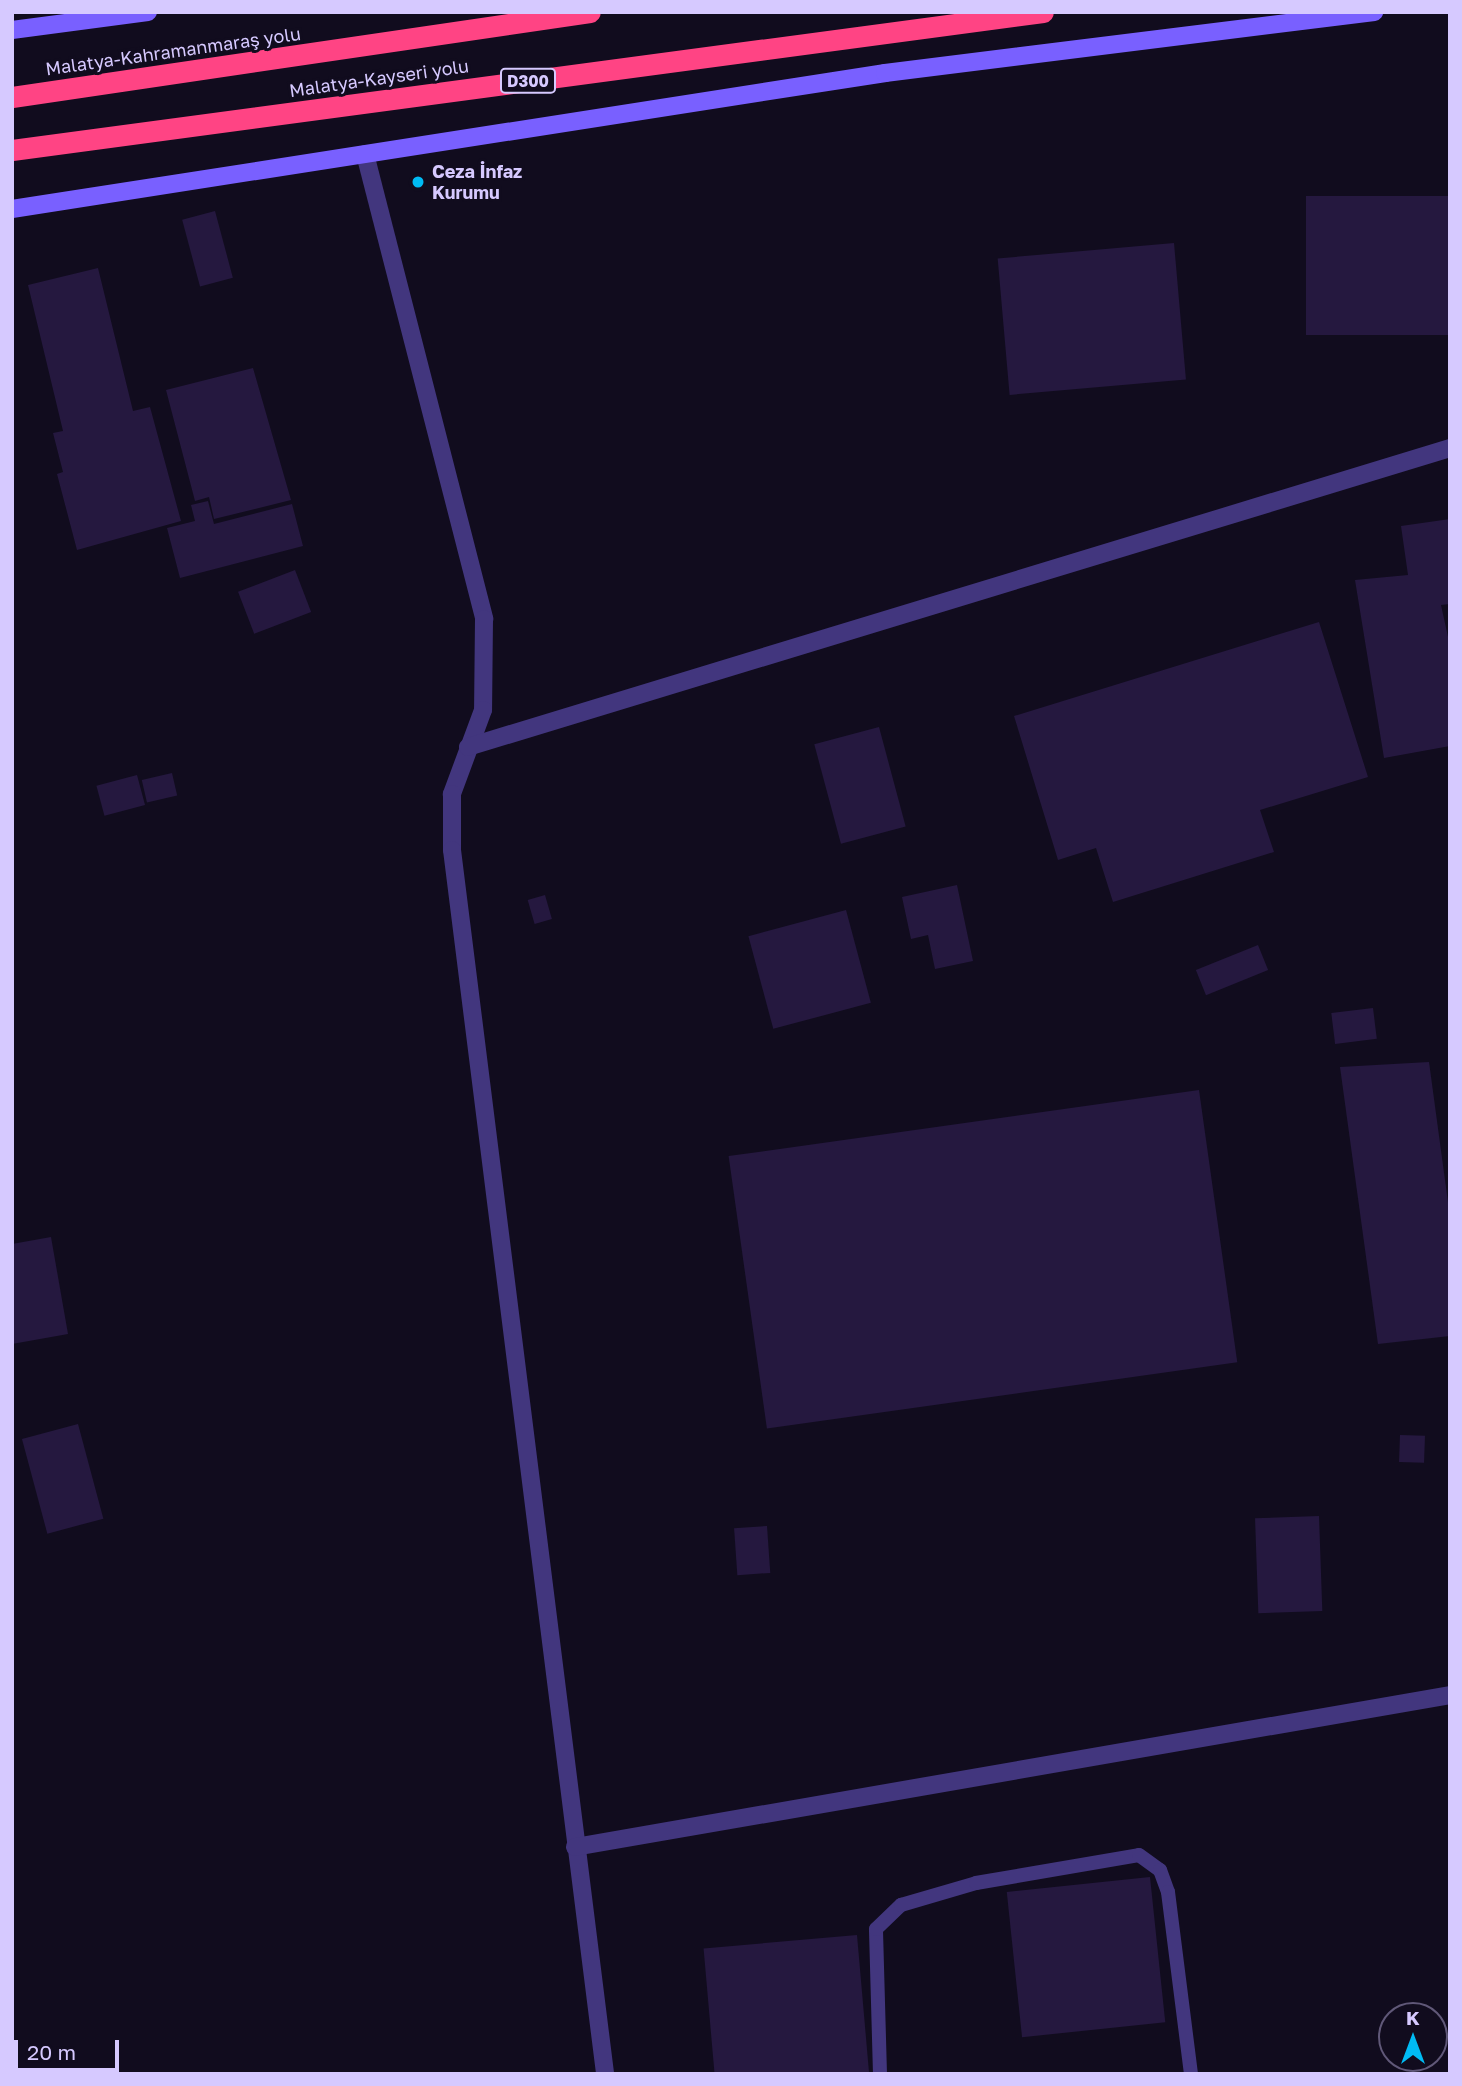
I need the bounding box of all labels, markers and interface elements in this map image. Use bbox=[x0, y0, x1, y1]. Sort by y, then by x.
street label: Malatya-Kahramanmaraş yolu bbox=[44, 22, 302, 80]
street label: Malatya-Kayseri yolu bbox=[288, 55, 470, 101]
road number: D300 bbox=[500, 68, 556, 94]
place label: Ceza İnfaz Kurumu bbox=[432, 161, 522, 204]
marker: Ceza İnfaz Kurumu bbox=[410, 174, 426, 190]
north arrow bbox=[1378, 2002, 1448, 2072]
text: K bbox=[1406, 2006, 1420, 2029]
scale bar bbox=[18, 2026, 122, 2070]
text: 20 m bbox=[27, 2039, 76, 2065]

